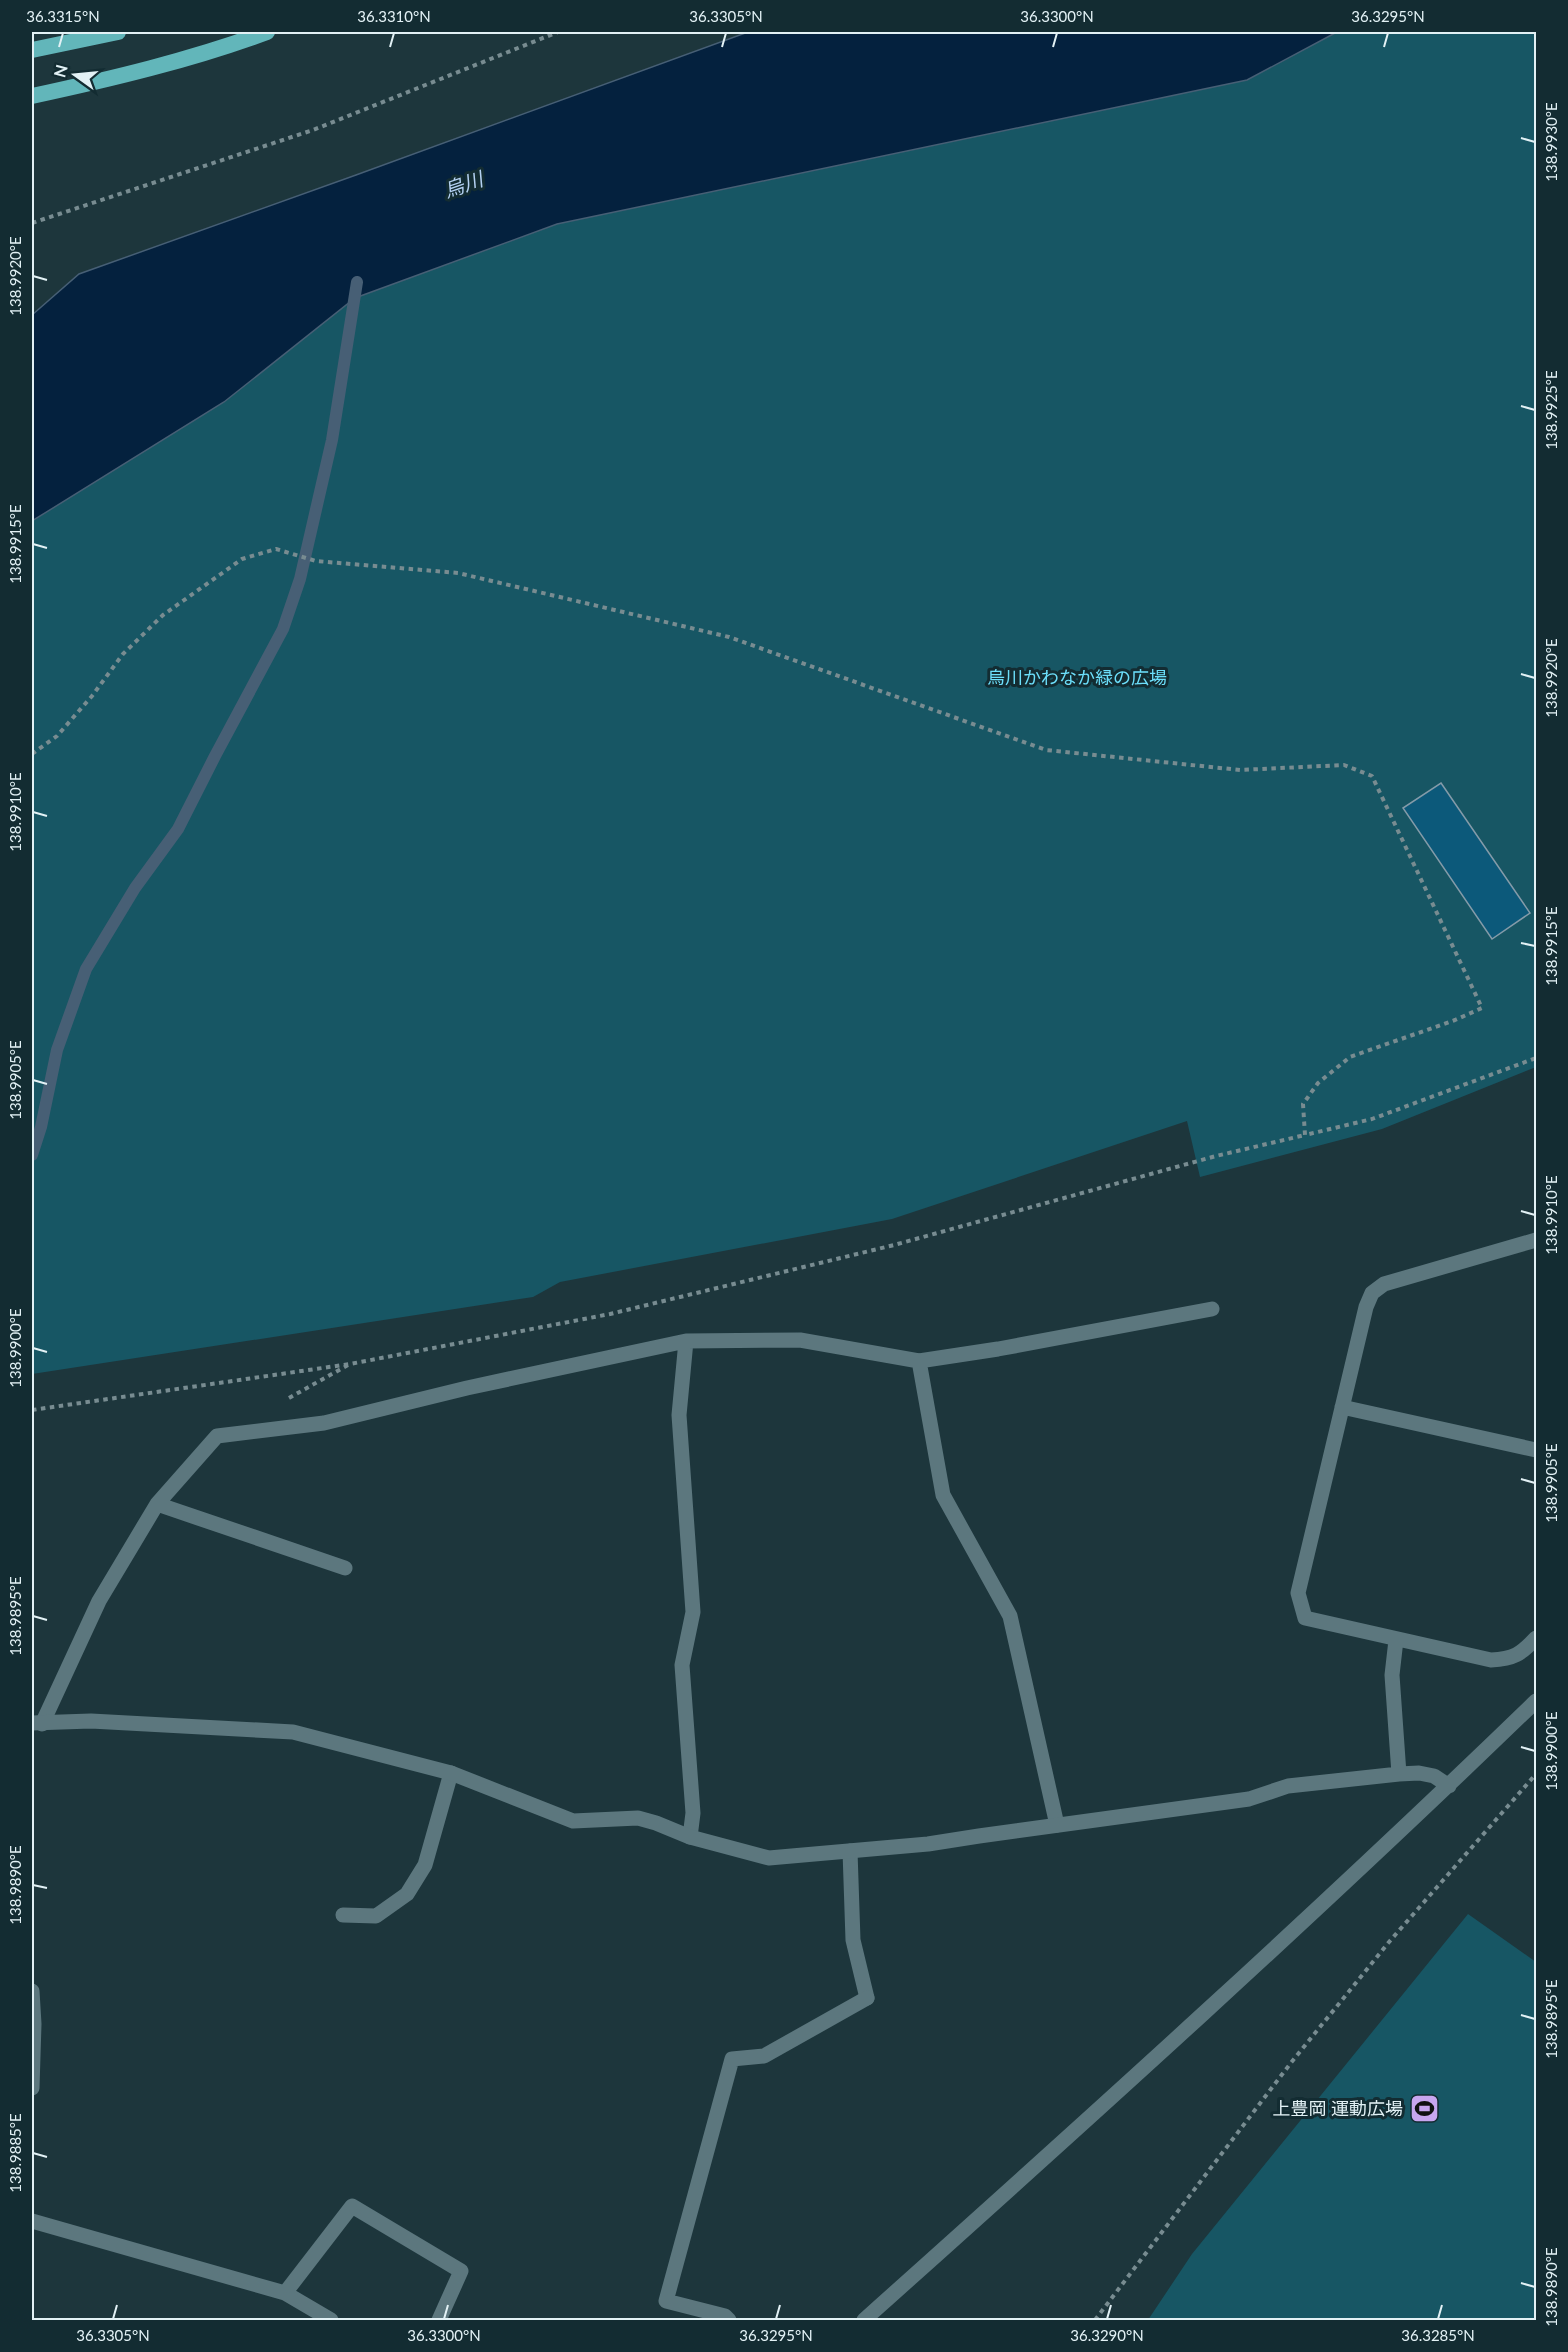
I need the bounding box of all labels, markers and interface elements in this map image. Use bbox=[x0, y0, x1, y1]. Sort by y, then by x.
text: 36.3315°N bbox=[26, 7, 100, 25]
text: 36.3310°N bbox=[357, 7, 431, 25]
text: 36.3305°N bbox=[689, 7, 763, 25]
text: 36.3300°N bbox=[1020, 7, 1094, 25]
text: 36.3295°N bbox=[1351, 7, 1425, 25]
north arrow bbox=[45, 45, 105, 105]
text: N bbox=[49, 63, 71, 79]
text: 138.9930°E bbox=[1542, 102, 1560, 182]
water label: 烏川 bbox=[440, 165, 488, 202]
text: 138.9920°E bbox=[6, 236, 24, 316]
text: 138.9925°E bbox=[1542, 370, 1560, 450]
text: 138.9915°E bbox=[6, 504, 24, 584]
text: 138.9920°E bbox=[1542, 638, 1560, 718]
park label: 烏川かわなか緑の広場 bbox=[987, 666, 1167, 688]
text: 138.9910°E bbox=[6, 772, 24, 852]
text: 138.9915°E bbox=[1542, 906, 1560, 986]
text: 138.9905°E bbox=[6, 1040, 24, 1120]
text: 138.9910°E bbox=[1542, 1175, 1560, 1255]
text: 138.9900°E bbox=[6, 1308, 24, 1388]
text: 138.9905°E bbox=[1542, 1443, 1560, 1523]
text: 138.9895°E bbox=[6, 1576, 24, 1656]
text: 138.9900°E bbox=[1542, 1711, 1560, 1791]
text: 138.9890°E bbox=[6, 1845, 24, 1925]
text: 138.9895°E bbox=[1542, 1979, 1560, 2059]
sports icon: 上豊岡 運動広場 bbox=[1408, 2092, 1440, 2124]
place label: 上豊岡 運動広場 bbox=[1272, 2097, 1403, 2119]
text: 138.9885°E bbox=[6, 2113, 24, 2193]
text: 138.9890°E bbox=[1542, 2247, 1560, 2327]
text: 36.3305°N bbox=[76, 2326, 150, 2344]
text: 36.3300°N bbox=[407, 2326, 481, 2344]
text: 36.3295°N bbox=[739, 2326, 813, 2344]
text: 36.3290°N bbox=[1070, 2326, 1144, 2344]
text: 36.3285°N bbox=[1401, 2326, 1475, 2344]

